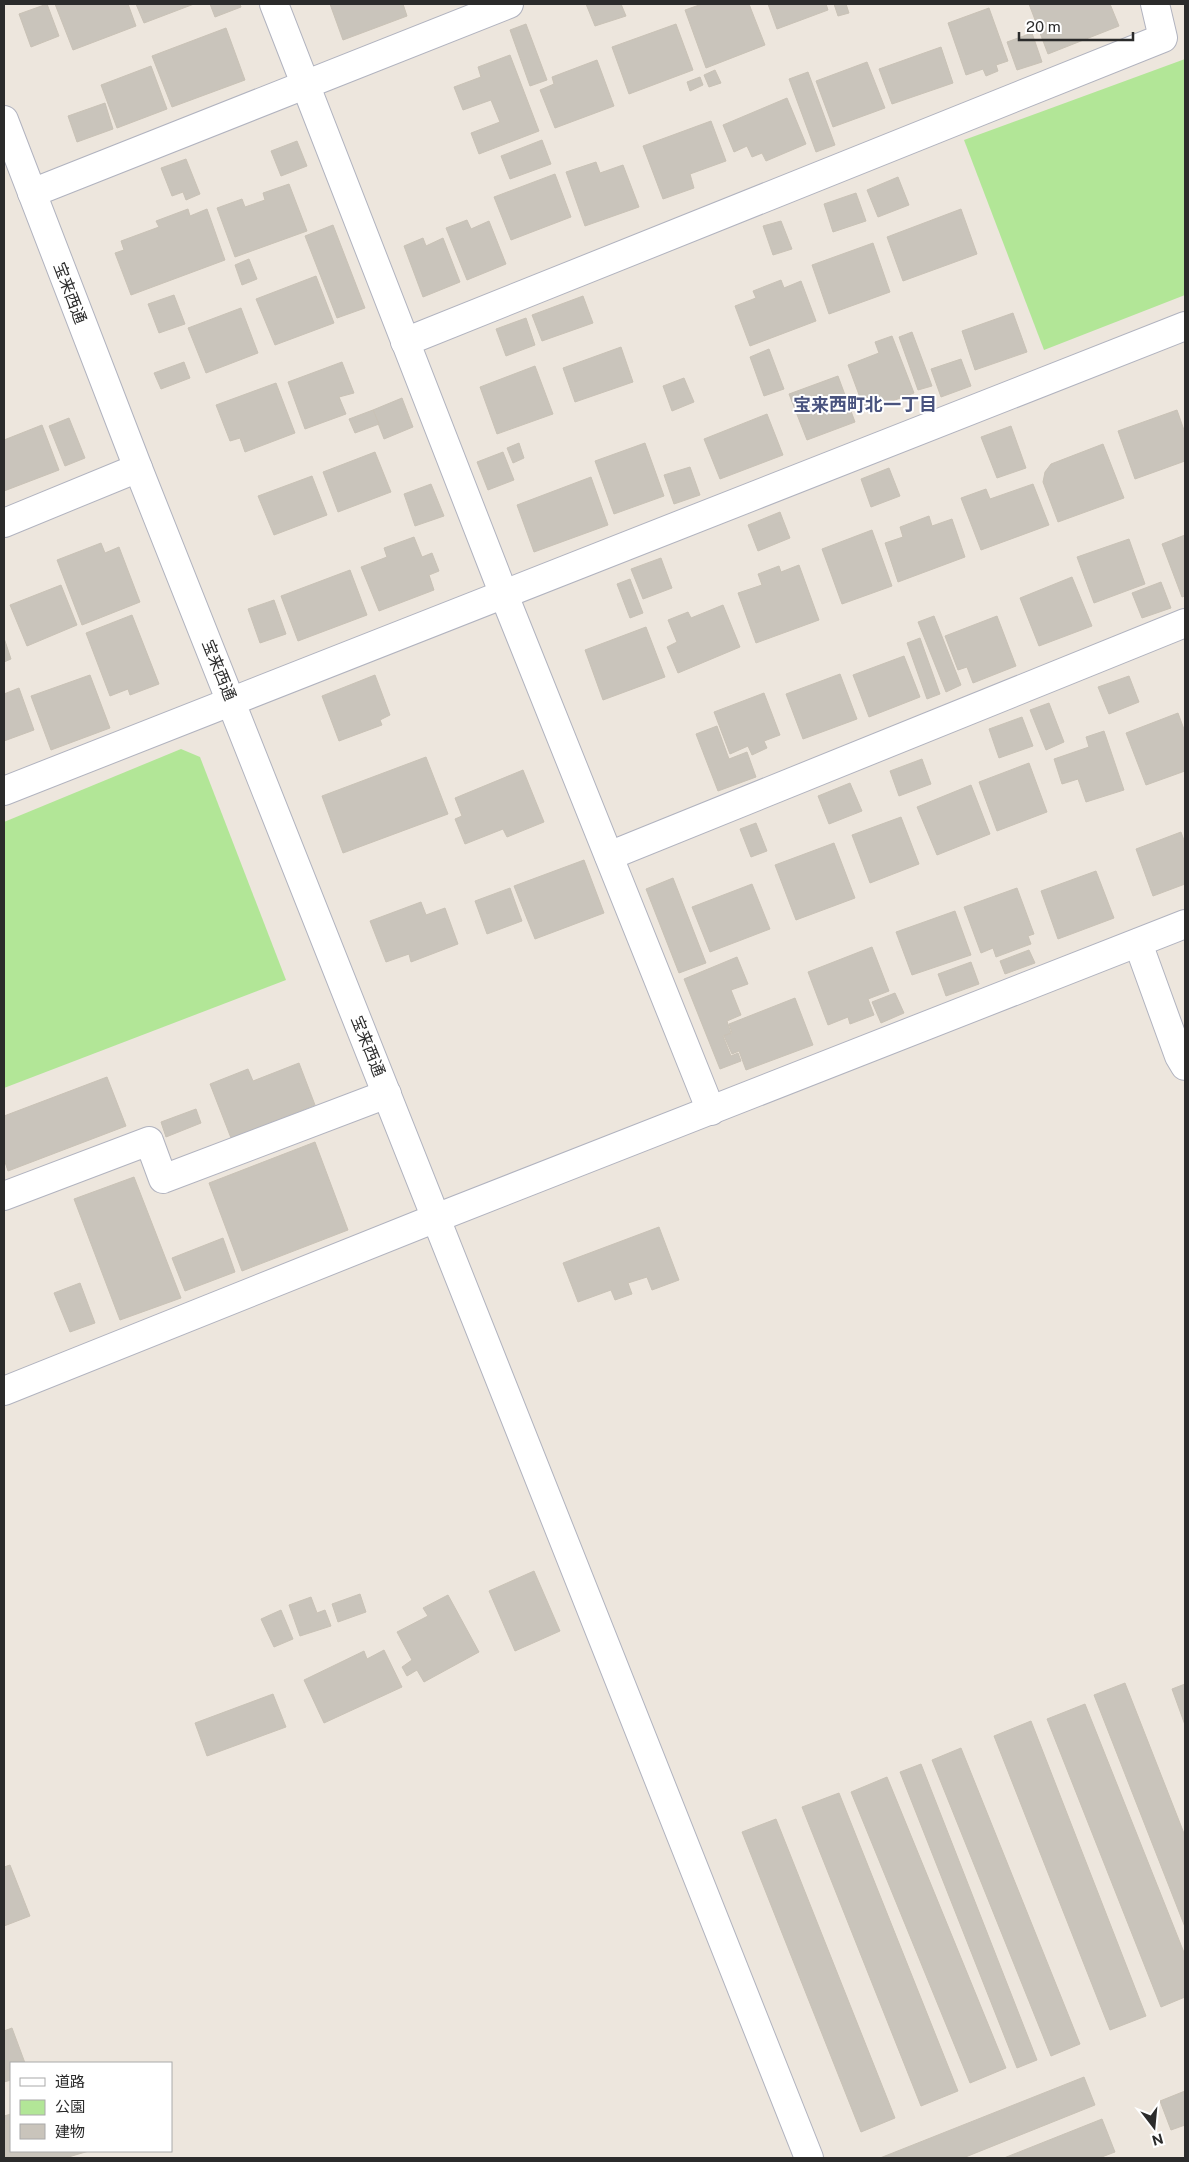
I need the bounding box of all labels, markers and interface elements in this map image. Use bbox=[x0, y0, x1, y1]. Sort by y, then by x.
scale bar bbox=[1019, 10, 1133, 42]
text: 20 m bbox=[1026, 18, 1061, 35]
street label: 宝来西通 bbox=[50, 260, 90, 326]
district label: 宝来西町北一丁目 bbox=[793, 394, 937, 415]
street label: 宝来西通 bbox=[198, 637, 240, 703]
street label: 宝来西通 bbox=[347, 1013, 389, 1079]
legend bbox=[10, 2062, 172, 2152]
text: 道路 bbox=[55, 2073, 85, 2090]
text: 公園 bbox=[55, 2098, 85, 2115]
north arrow bbox=[1129, 2102, 1179, 2152]
text: 建物 bbox=[55, 2123, 85, 2140]
text: N bbox=[1150, 2130, 1165, 2149]

